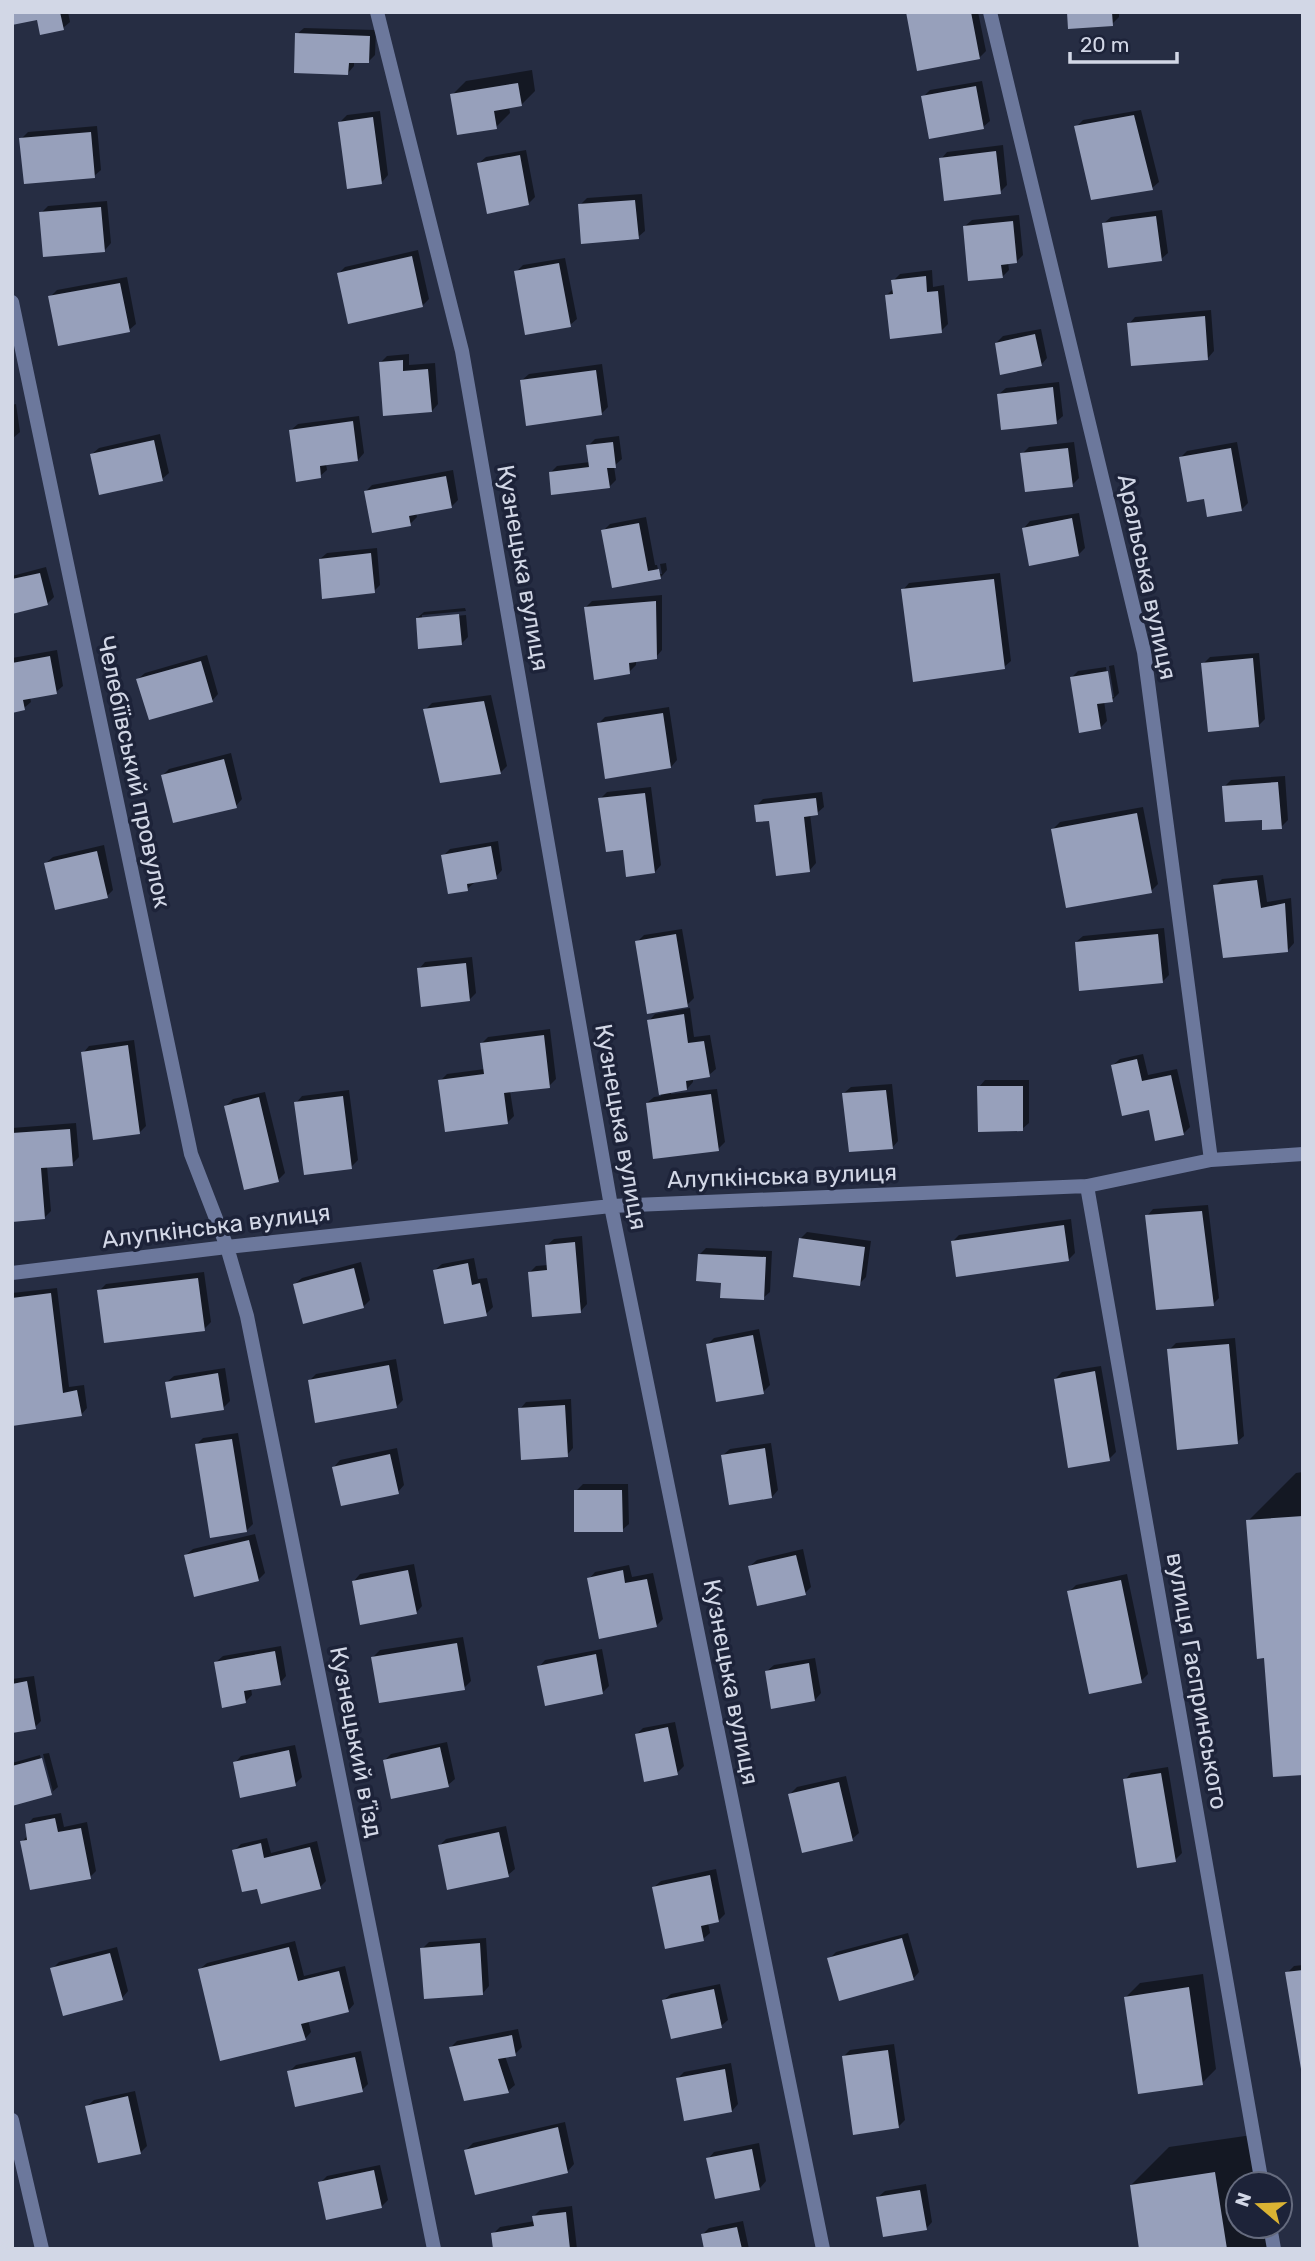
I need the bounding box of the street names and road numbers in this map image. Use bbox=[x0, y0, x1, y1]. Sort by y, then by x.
street label: Кузнецька вулиця bbox=[491, 463, 555, 673]
street label: Аральська вулиця bbox=[1112, 472, 1182, 682]
street label: Челебіївський провулок bbox=[91, 633, 177, 911]
street label: Кузнецька вулиця bbox=[589, 1022, 653, 1232]
street label: Алупкінська вулиця bbox=[666, 1158, 898, 1194]
street label: Алупкінська вулиця bbox=[100, 1198, 332, 1254]
street label: вулиця Гаспринського bbox=[1161, 1550, 1233, 1812]
street label: Кузнецька вулиця bbox=[697, 1577, 765, 1787]
street label: Кузнецький в’їзд bbox=[324, 1644, 388, 1840]

